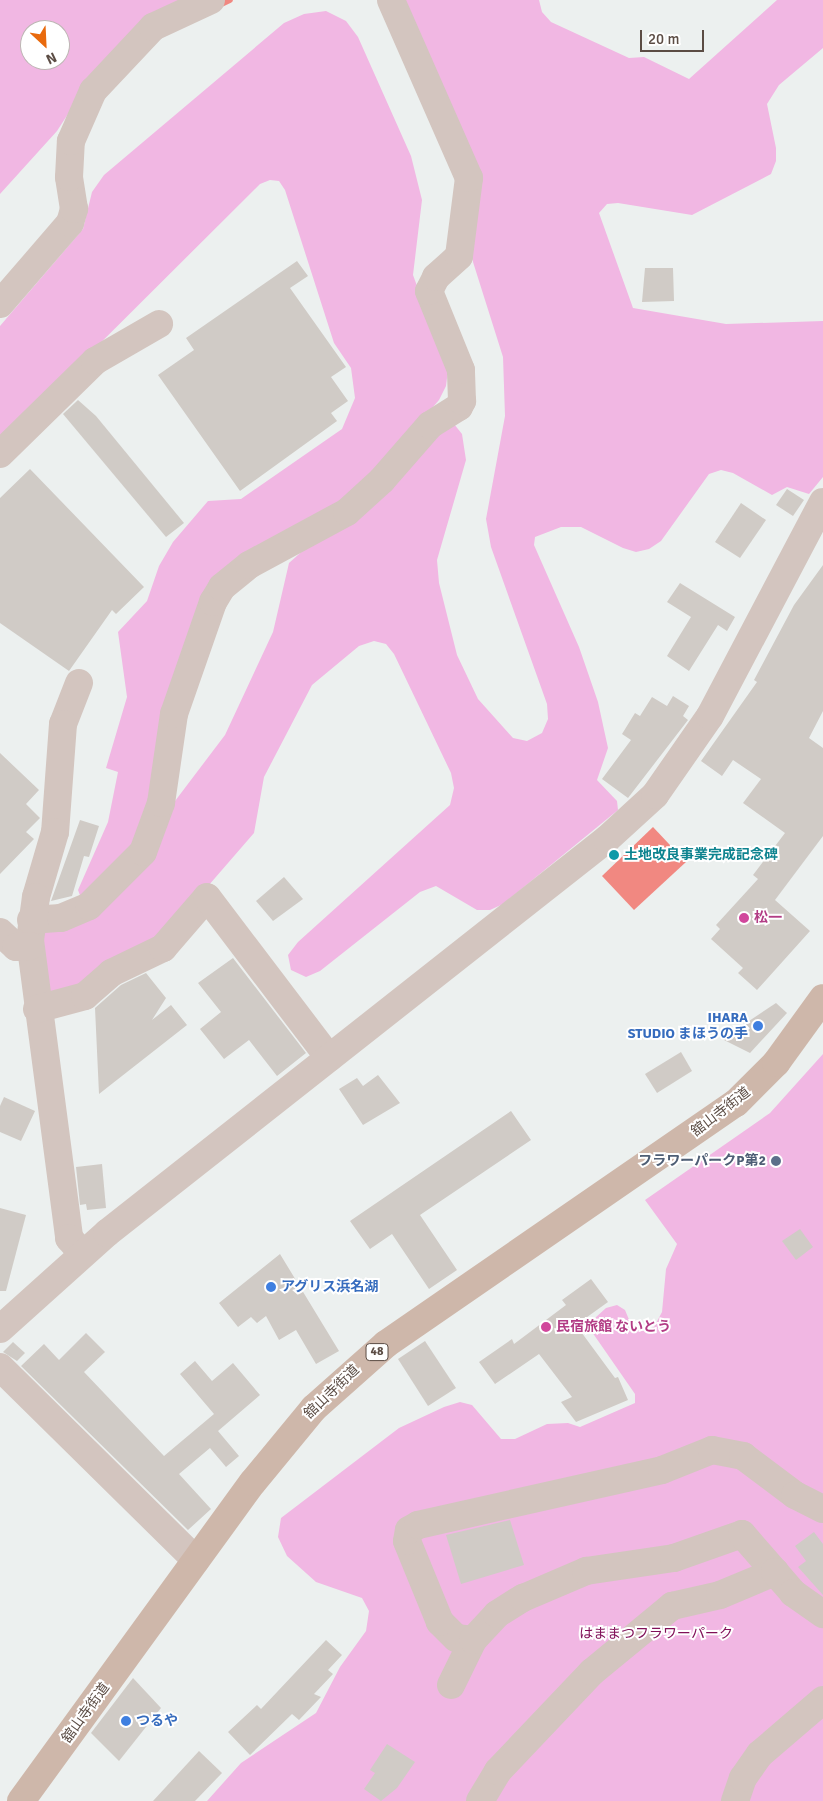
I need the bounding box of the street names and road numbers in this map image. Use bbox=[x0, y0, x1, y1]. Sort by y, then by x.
street label: 舘山寺街道 bbox=[688, 1084, 754, 1140]
road number: 48 bbox=[364, 1342, 390, 1361]
street label: 舘山寺街道 bbox=[301, 1362, 363, 1422]
street label: 舘山寺街道 bbox=[59, 1680, 113, 1746]

